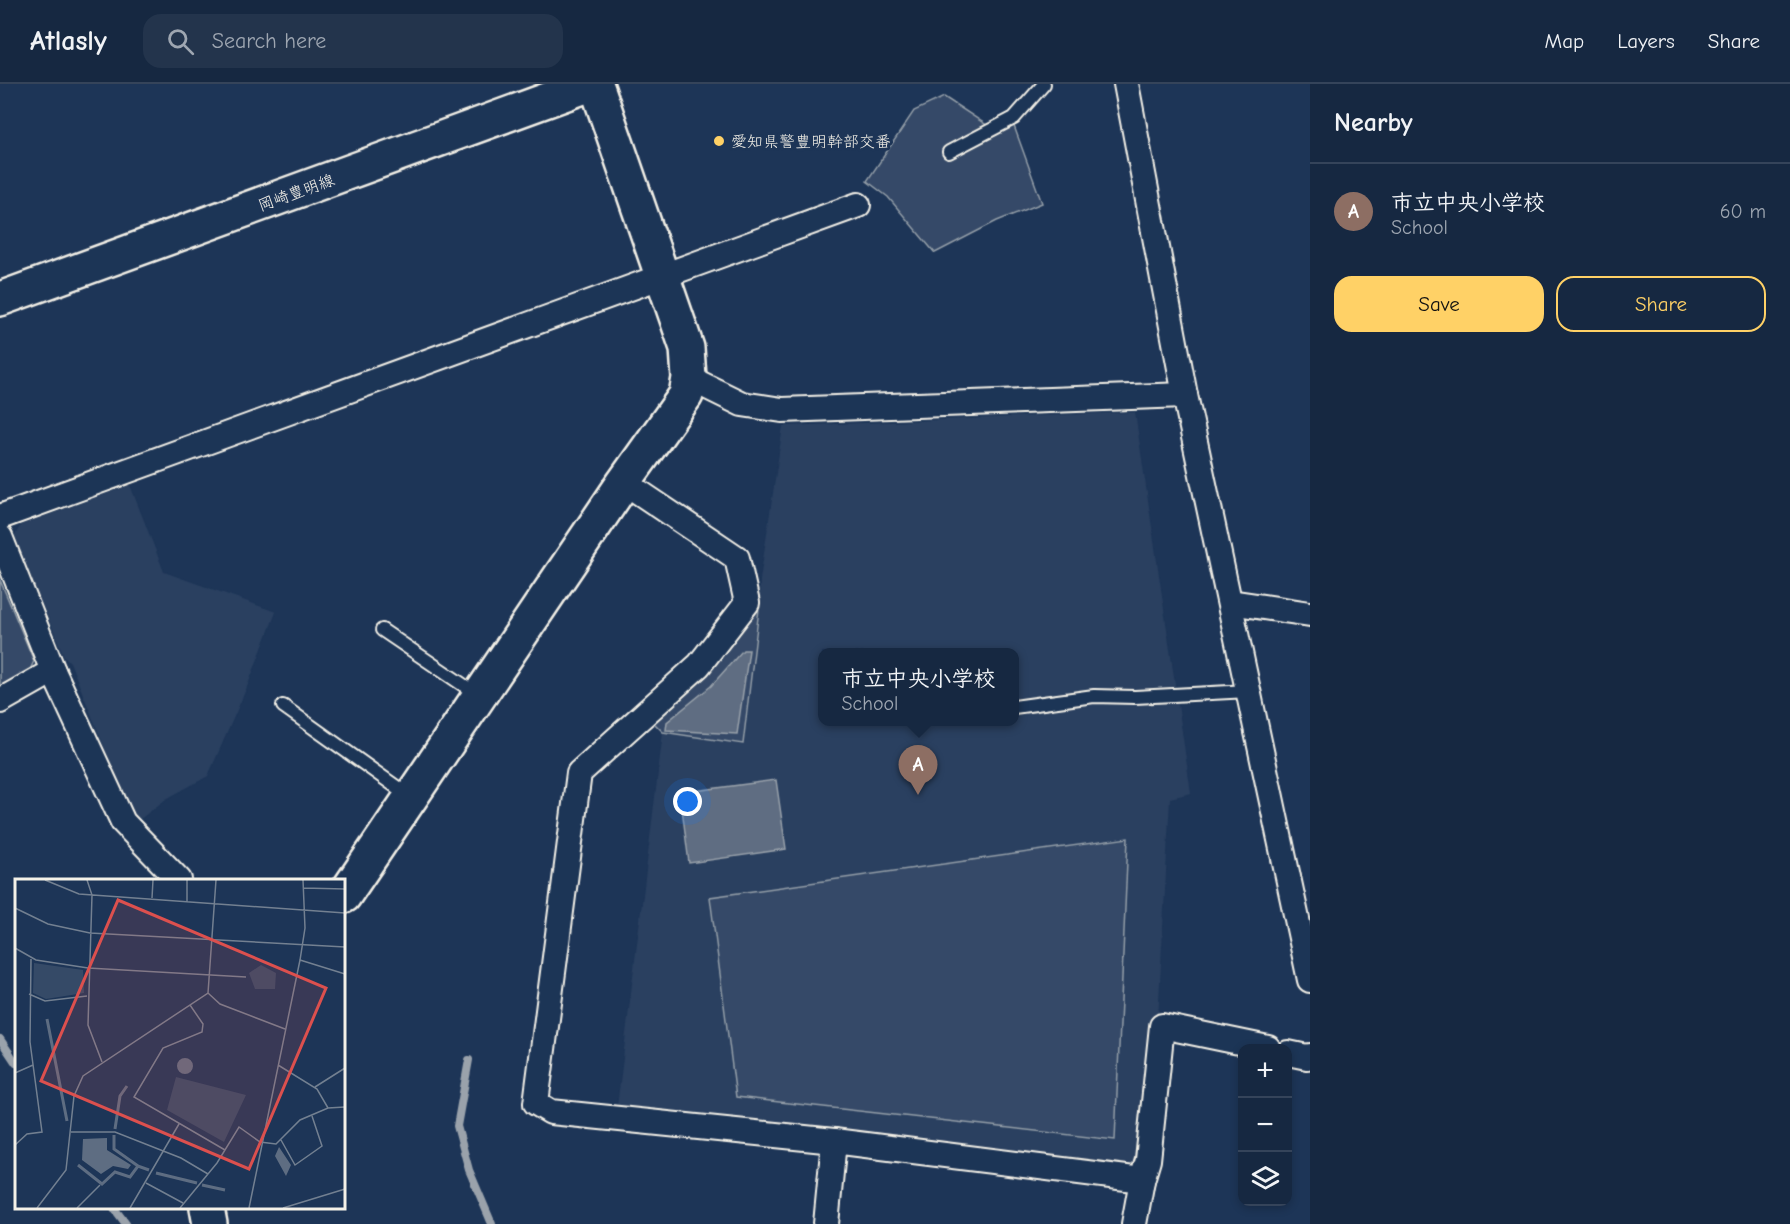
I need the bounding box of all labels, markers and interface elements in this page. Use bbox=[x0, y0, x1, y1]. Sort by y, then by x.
search box bbox=[143, 14, 563, 68]
text: Atlasly bbox=[30, 25, 107, 57]
icon: search bbox=[164, 25, 197, 58]
text: Search here bbox=[212, 28, 326, 54]
text: Map bbox=[1545, 29, 1584, 53]
text: Layers bbox=[1617, 29, 1675, 53]
text: Share bbox=[1708, 29, 1760, 53]
text: Nearby bbox=[1334, 108, 1413, 138]
place label: 愛知県警豊明幹部交番 bbox=[731, 133, 891, 151]
marker: 愛知県警豊明幹部交番 bbox=[712, 134, 726, 148]
street label: 岡崎豊明線 bbox=[256, 171, 337, 215]
text: 市立中央小学校 bbox=[1391, 190, 1545, 216]
text: A bbox=[1348, 200, 1359, 223]
text: 60 m bbox=[1720, 200, 1766, 223]
text: School bbox=[1391, 216, 1448, 239]
button: Save bbox=[1334, 276, 1544, 332]
button: Share bbox=[1556, 276, 1766, 332]
popup bbox=[818, 648, 1019, 726]
text: 市立中央小学校 bbox=[841, 666, 996, 692]
text: School bbox=[841, 692, 898, 715]
pin: A bbox=[898, 746, 938, 795]
your location bbox=[673, 787, 702, 816]
inset map bbox=[15, 879, 345, 1209]
map controls bbox=[1238, 1044, 1292, 1206]
button: + bbox=[1238, 1044, 1292, 1098]
button: − bbox=[1238, 1098, 1292, 1152]
button: layers bbox=[1238, 1152, 1292, 1206]

